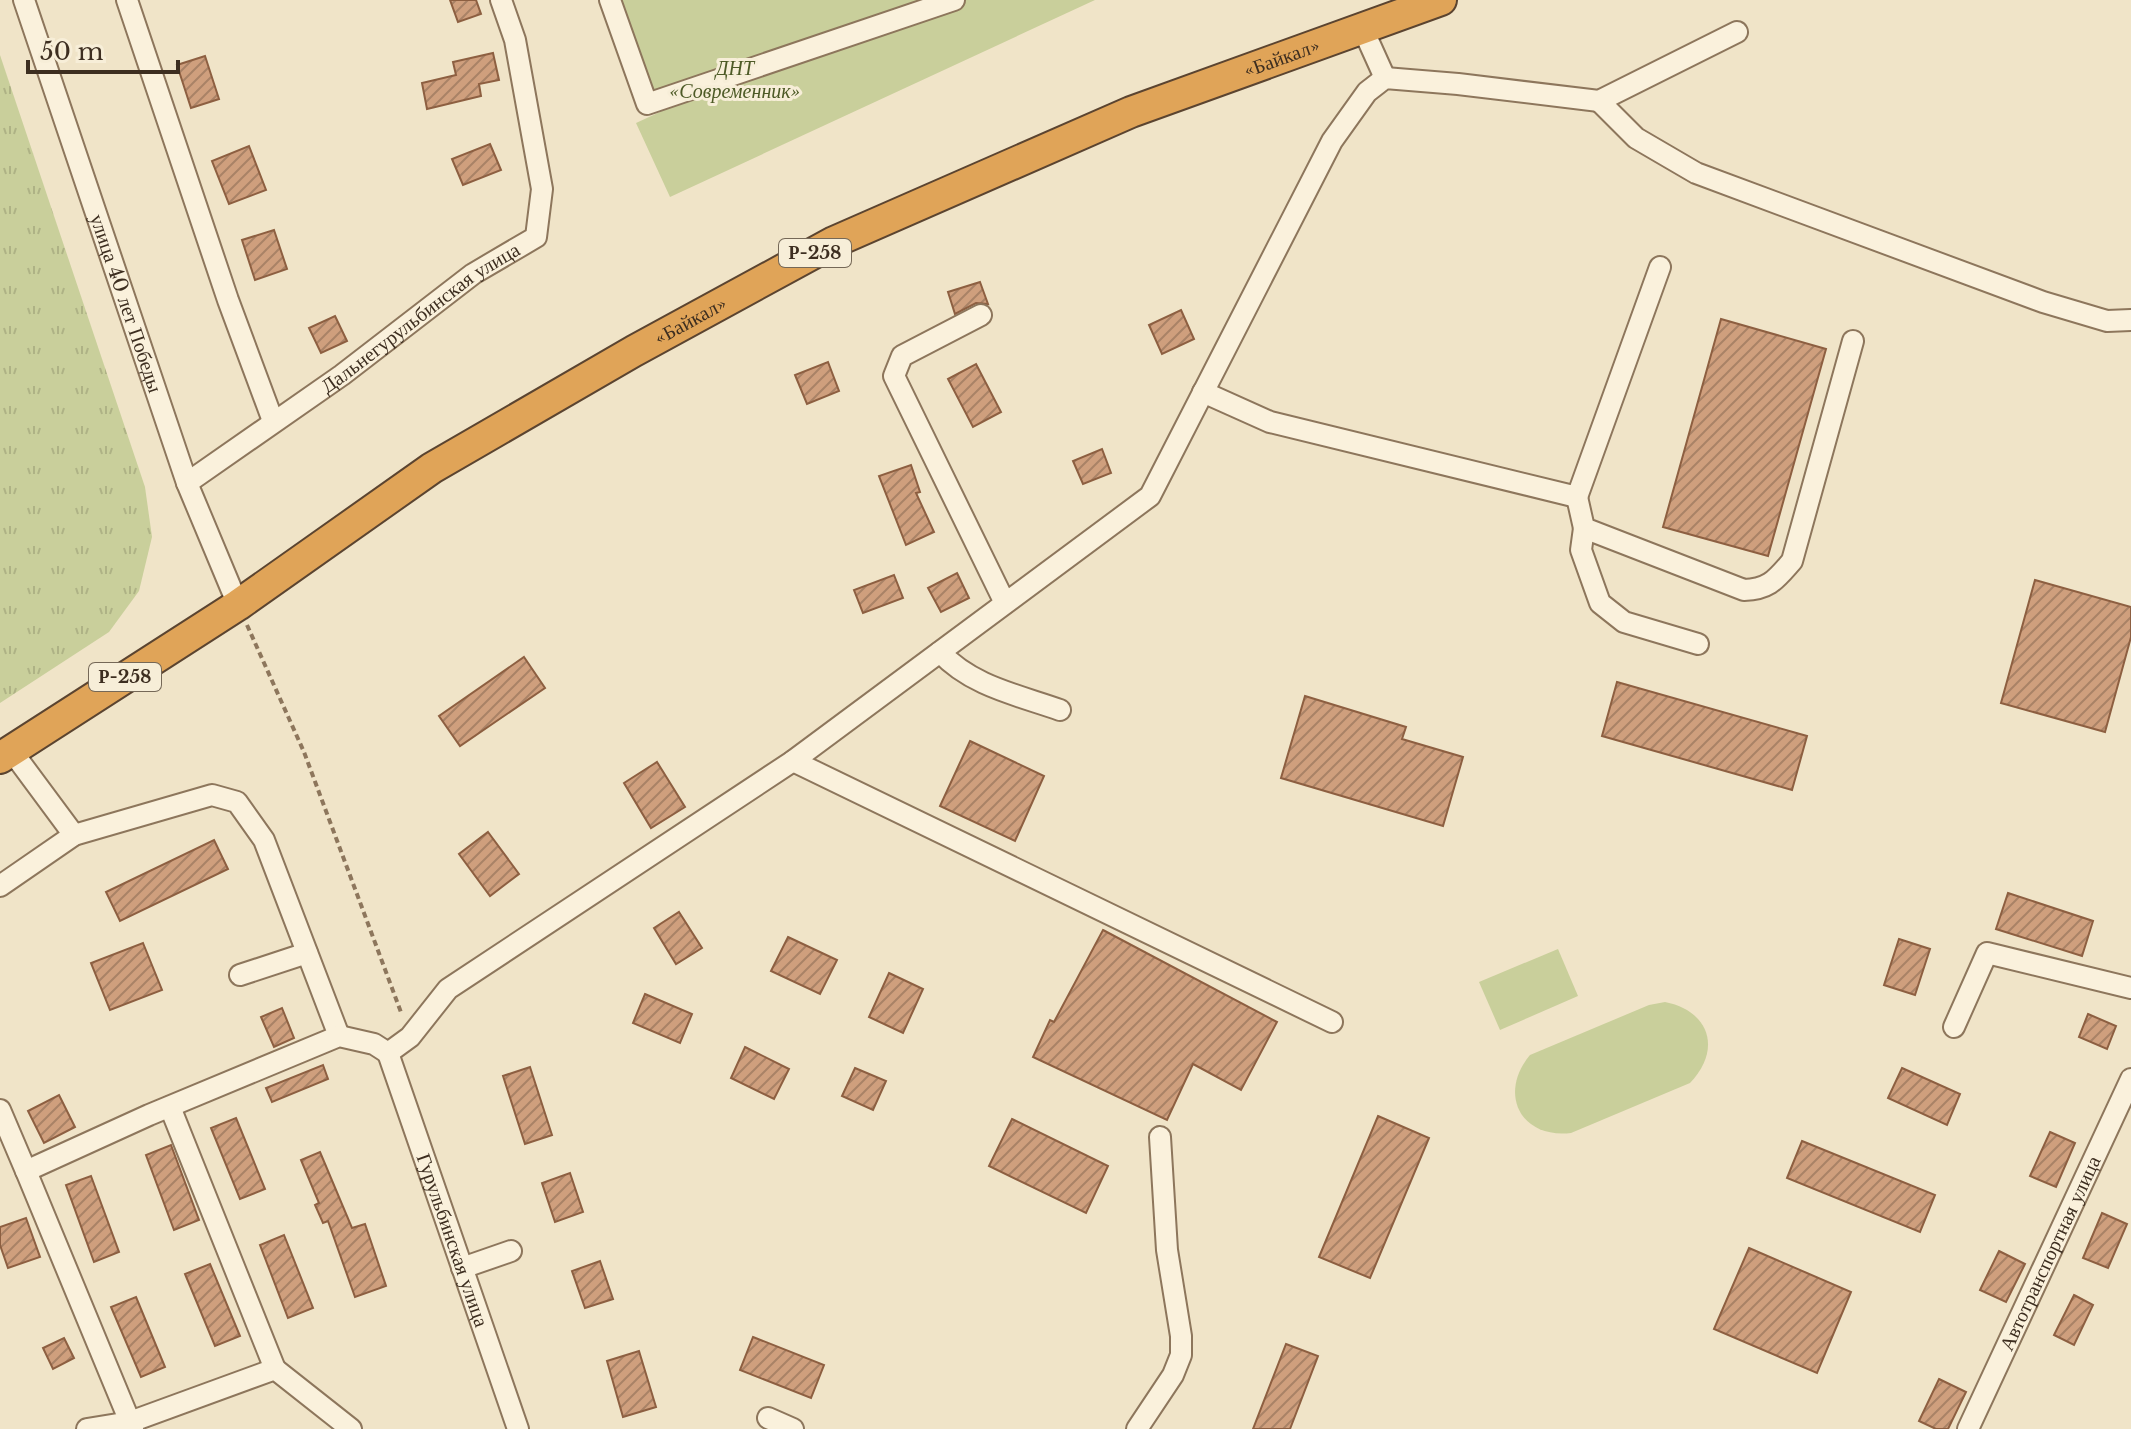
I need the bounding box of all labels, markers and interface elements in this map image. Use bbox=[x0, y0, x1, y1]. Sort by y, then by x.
scale bar bbox=[28, 24, 178, 74]
street label: «Байкал» bbox=[1240, 33, 1323, 82]
text: 50 m bbox=[40, 37, 104, 66]
park label: ДНТ «Современник» bbox=[670, 56, 800, 103]
street label: улица 40 лет Победы bbox=[85, 211, 168, 396]
street label: Дальнегурульбинская улица bbox=[316, 237, 524, 398]
road number: Р-258 bbox=[779, 239, 851, 267]
street label: «Байкал» bbox=[650, 291, 731, 350]
road number: Р-258 bbox=[89, 663, 161, 691]
street label: Гурульбинская улица bbox=[412, 1150, 494, 1330]
street label: Автотранспортная улица bbox=[1994, 1152, 2106, 1354]

